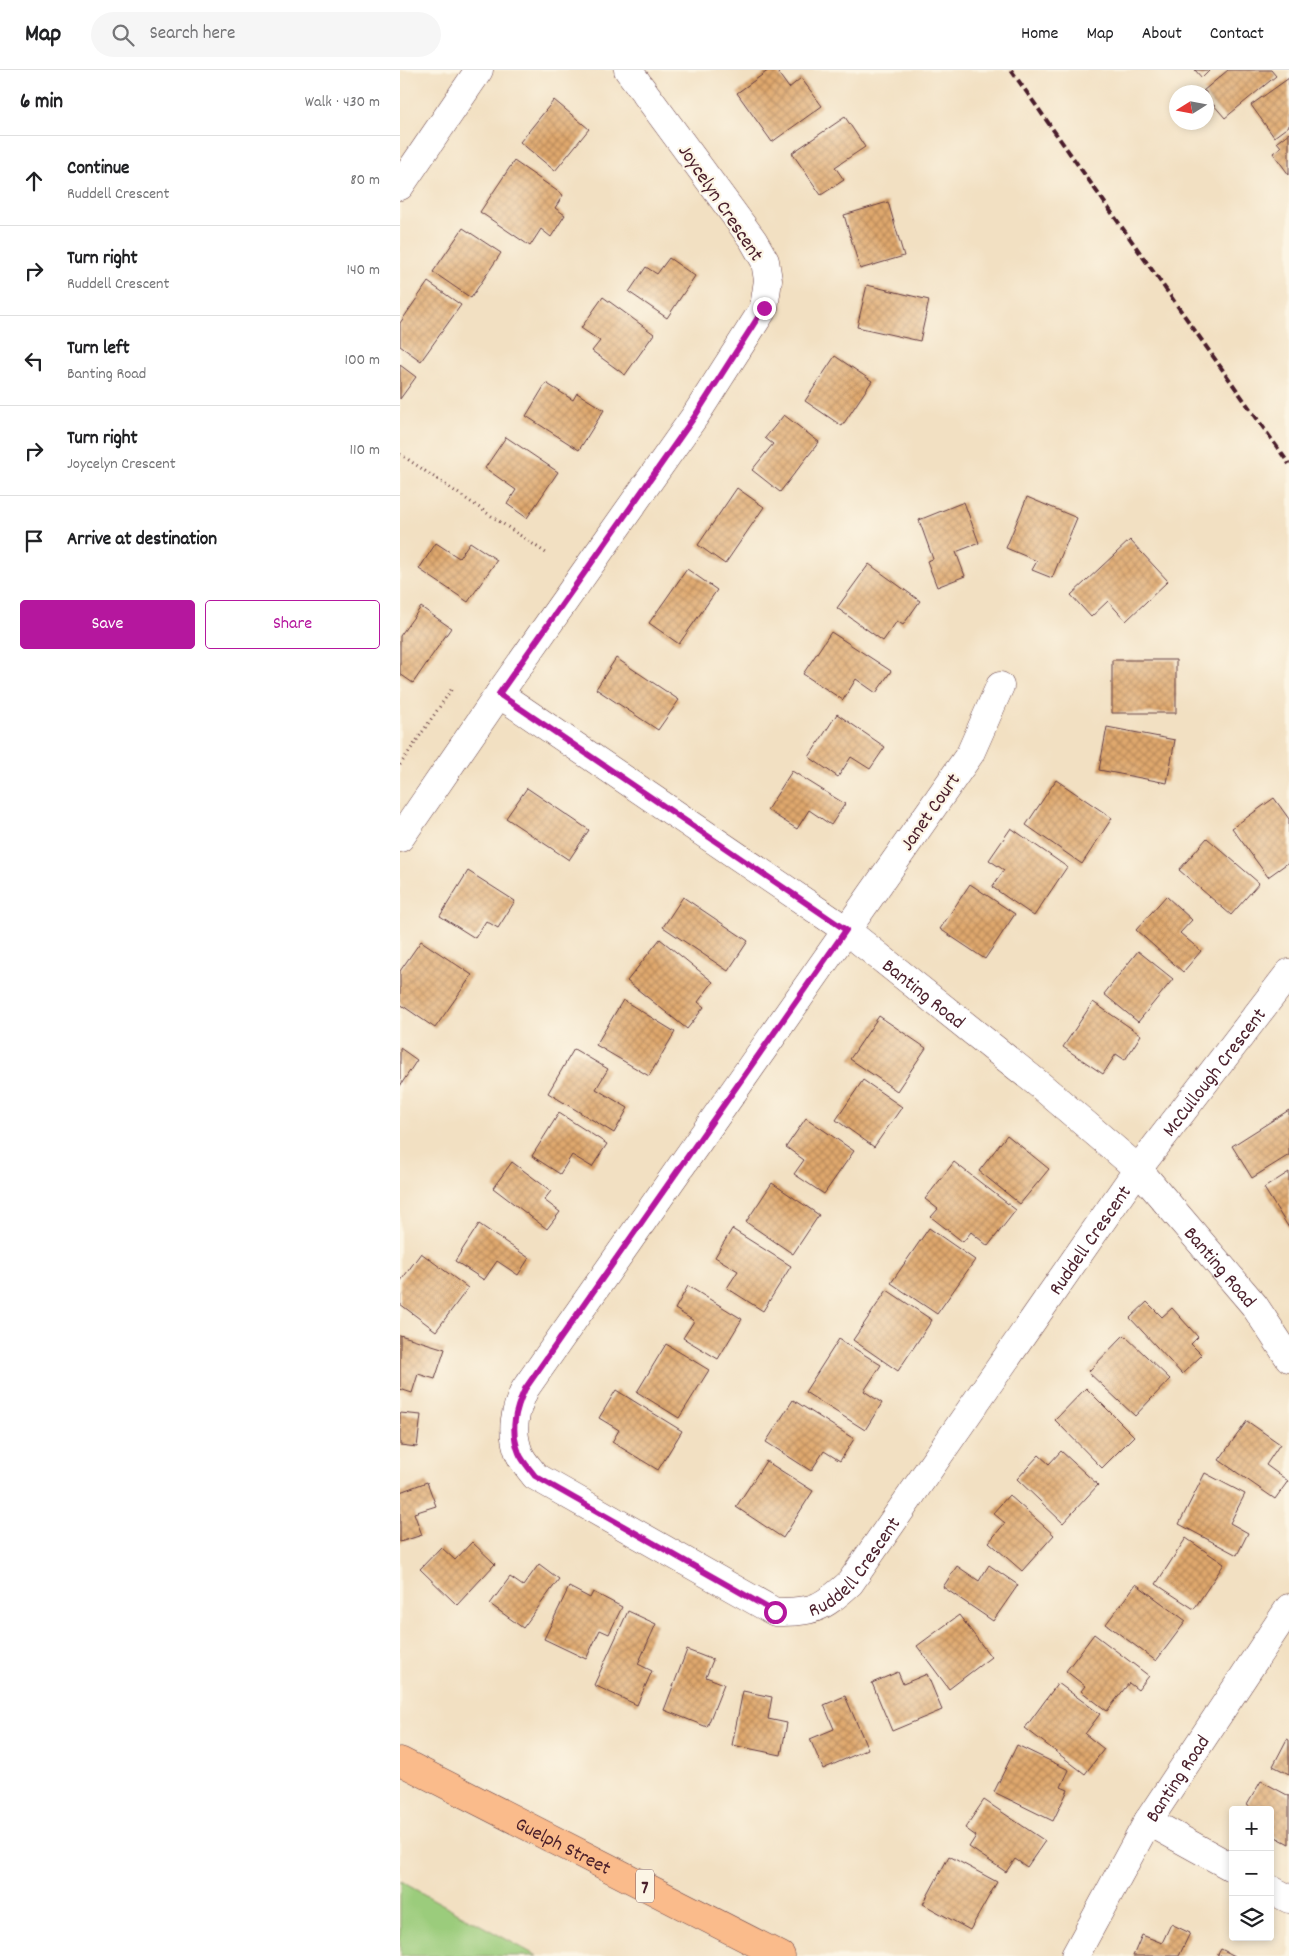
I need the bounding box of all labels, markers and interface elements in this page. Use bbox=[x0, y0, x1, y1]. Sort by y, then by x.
search box bbox=[91, 12, 441, 57]
text: Map bbox=[25, 18, 61, 52]
icon: search bbox=[109, 21, 137, 49]
text: Search here bbox=[149, 21, 235, 48]
text: Home bbox=[1021, 22, 1058, 47]
text: Map bbox=[1086, 22, 1114, 47]
text: About bbox=[1142, 22, 1182, 47]
text: Contact bbox=[1210, 22, 1264, 47]
north arrow bbox=[1169, 85, 1214, 130]
text: 6 min bbox=[20, 88, 63, 118]
text: Walk · 430 m bbox=[305, 91, 380, 114]
street label: Joycelyn Crescent bbox=[670, 140, 769, 268]
text: Continue bbox=[67, 156, 129, 183]
icon: ahead bbox=[20, 167, 48, 195]
text: 80 m bbox=[350, 169, 380, 192]
text: Ruddell Crescent bbox=[67, 183, 169, 206]
text: Turn right bbox=[67, 246, 138, 273]
icon: right bbox=[20, 257, 48, 285]
text: 140 m bbox=[346, 259, 380, 282]
text: Ruddell Crescent bbox=[67, 273, 169, 296]
route end bbox=[753, 297, 776, 320]
text: Turn left bbox=[67, 336, 130, 363]
icon: left bbox=[20, 347, 48, 375]
text: 100 m bbox=[344, 349, 380, 372]
text: Banting Road bbox=[67, 363, 146, 386]
text: Turn right bbox=[67, 426, 138, 453]
icon: right bbox=[20, 437, 48, 465]
text: 110 m bbox=[350, 439, 380, 462]
text: Joycelyn Crescent bbox=[67, 453, 176, 476]
icon: arrive bbox=[20, 527, 48, 555]
text: Arrive at destination bbox=[67, 527, 217, 554]
button: Save bbox=[20, 600, 195, 649]
button: Share bbox=[205, 600, 380, 649]
street label: Janet Court bbox=[895, 768, 968, 857]
street label: Banting Road bbox=[875, 953, 970, 1037]
street label: McCullough Crescent bbox=[1157, 1003, 1274, 1144]
street label: Ruddell Crescent bbox=[1043, 1181, 1140, 1302]
street label: Banting Road bbox=[1176, 1221, 1262, 1315]
street label: Ruddell Crescent bbox=[805, 1512, 909, 1626]
route start bbox=[764, 1601, 787, 1624]
street label: Banting Road bbox=[1140, 1731, 1218, 1829]
map controls bbox=[1229, 1806, 1274, 1941]
button: + bbox=[1229, 1806, 1274, 1851]
street label: Guelph Street bbox=[510, 1811, 615, 1884]
button: − bbox=[1229, 1851, 1274, 1896]
road number: 7 bbox=[636, 1870, 654, 1902]
button: layers bbox=[1229, 1896, 1274, 1941]

